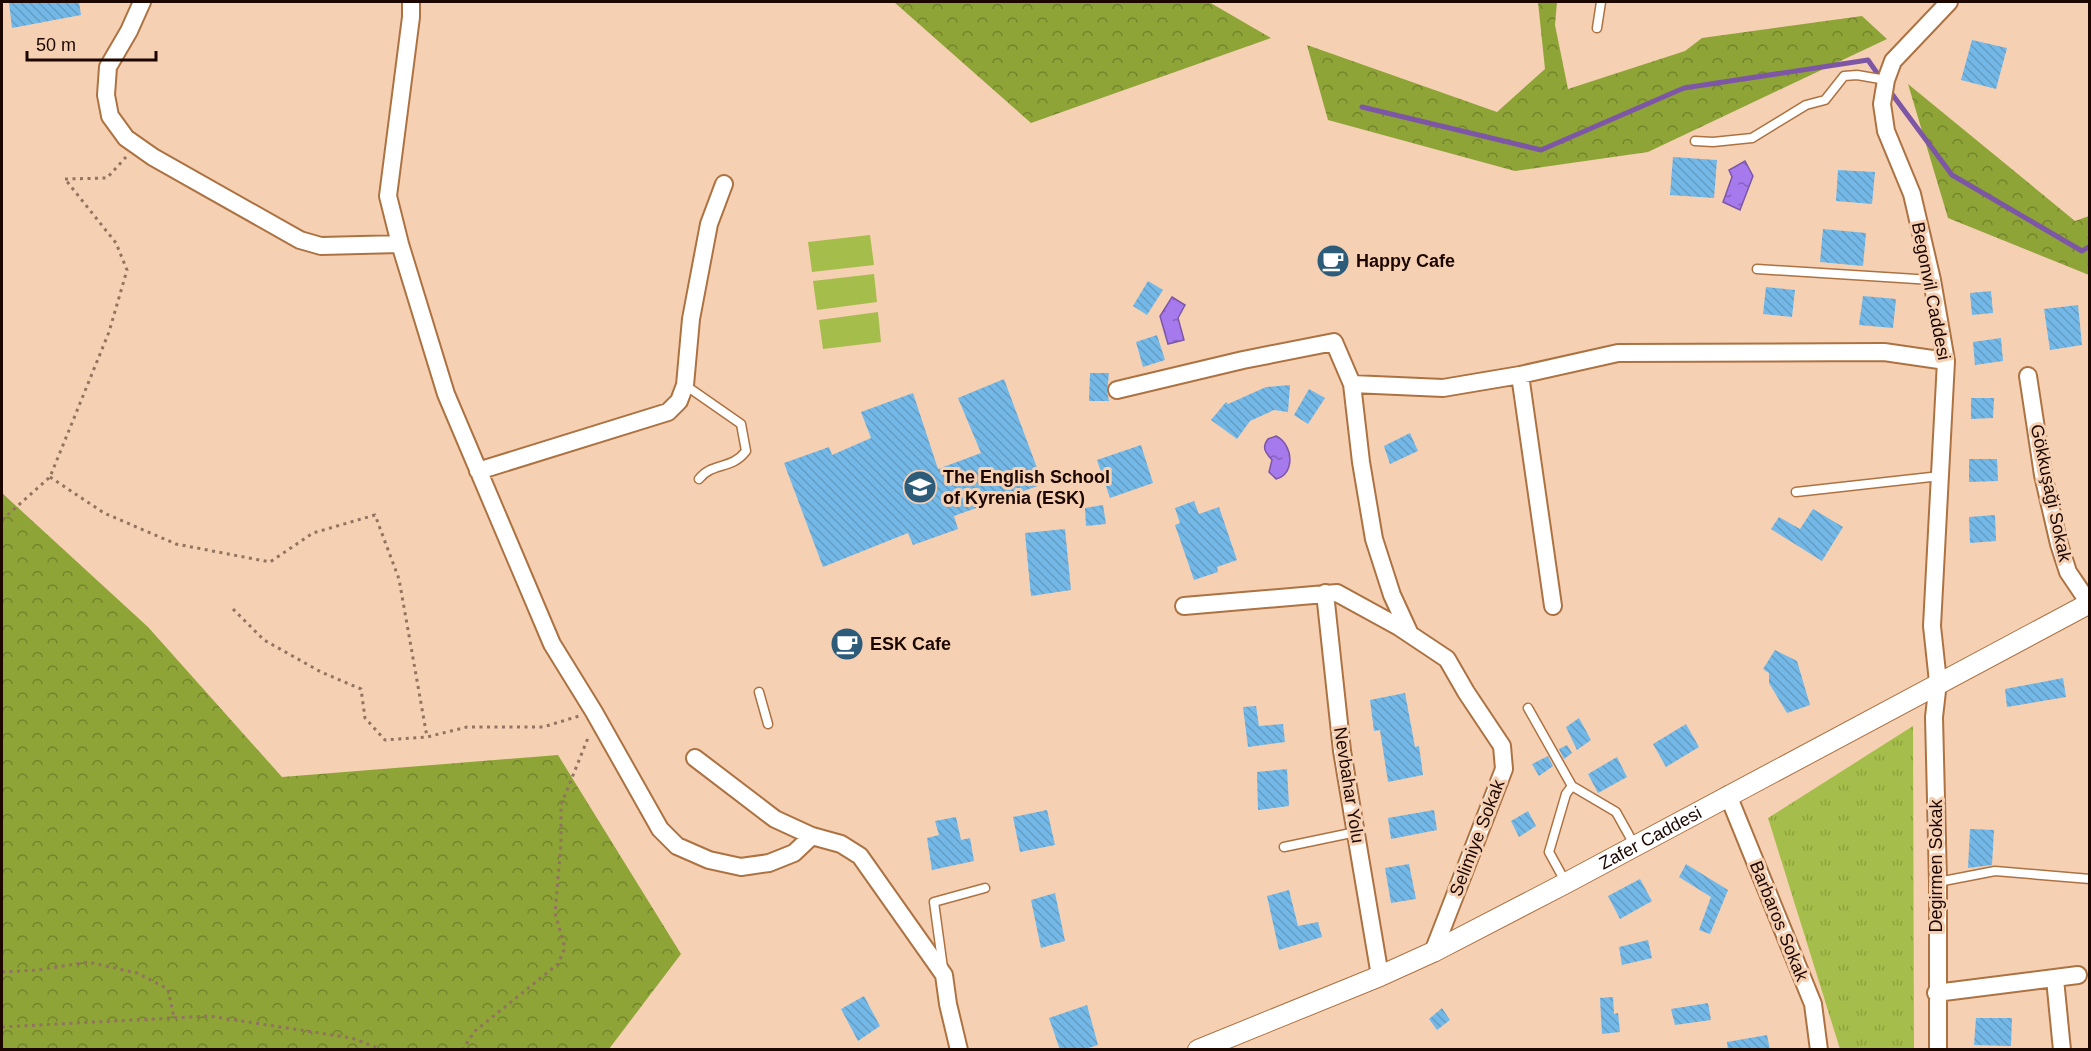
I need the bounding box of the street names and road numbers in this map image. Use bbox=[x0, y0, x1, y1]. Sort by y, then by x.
street label: Begonvil Caddesi bbox=[1908, 220, 1954, 362]
street label: Gökkuşaği Sokak bbox=[2027, 422, 2076, 565]
street label: Nevbahar Yolu bbox=[1330, 726, 1368, 844]
street label: Selimiye Sokak bbox=[1446, 776, 1509, 899]
street label: Degirmen Sokak bbox=[1926, 798, 1946, 933]
street label: Zafer Caddesi bbox=[1596, 803, 1705, 873]
street label: Barbaros Sokak bbox=[1746, 858, 1813, 985]

